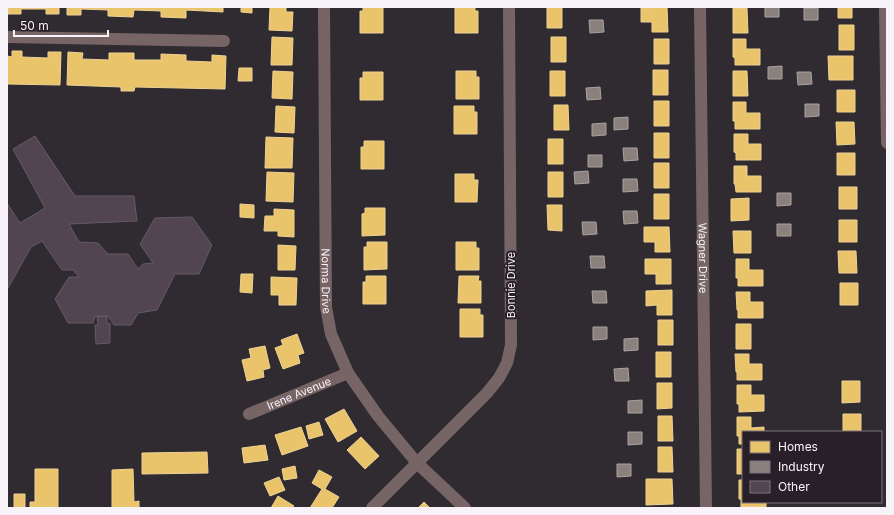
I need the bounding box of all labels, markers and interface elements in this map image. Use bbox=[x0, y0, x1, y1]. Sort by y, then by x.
scale bar bbox=[14, 12, 108, 38]
text: 50 m bbox=[20, 18, 49, 33]
street label: Wagner Drive bbox=[696, 223, 710, 293]
street label: Norma Drive bbox=[319, 248, 334, 315]
street label: Bonnie Drive bbox=[504, 252, 518, 318]
street label: Irene Avenue bbox=[265, 374, 333, 413]
legend bbox=[742, 431, 882, 503]
text: Homes bbox=[778, 439, 818, 454]
text: Industry bbox=[778, 459, 825, 474]
text: Other bbox=[778, 479, 810, 494]

